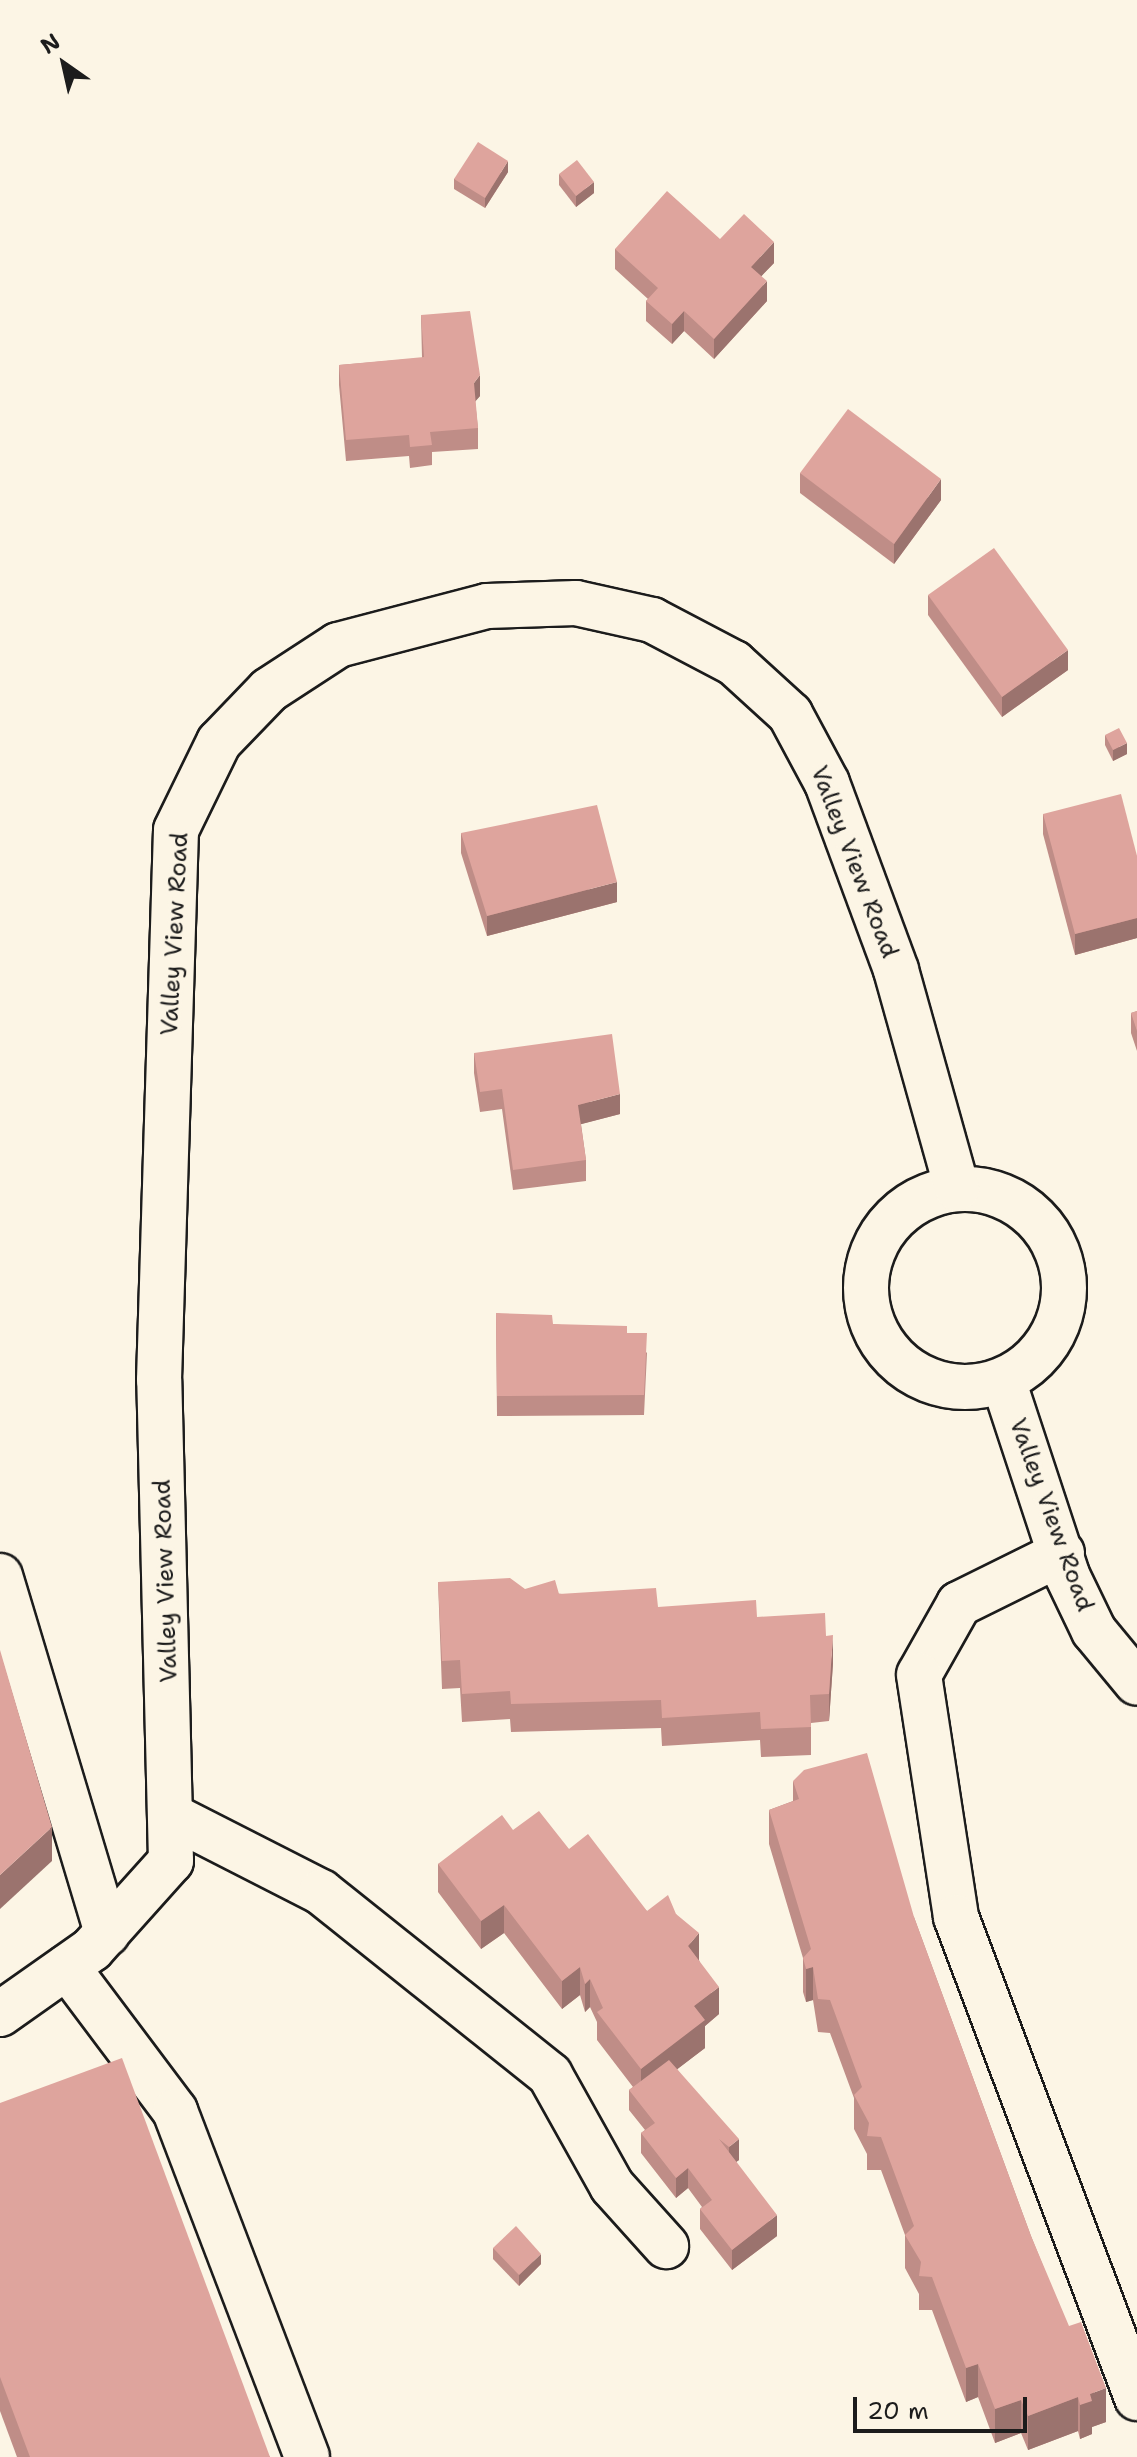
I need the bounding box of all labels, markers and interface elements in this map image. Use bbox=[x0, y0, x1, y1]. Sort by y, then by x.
north arrow bbox=[24, 24, 104, 104]
text: N bbox=[35, 27, 66, 61]
street label: Valley View Road bbox=[804, 762, 904, 962]
street label: Valley View Road bbox=[155, 832, 195, 1036]
street label: Valley View Road bbox=[1003, 1414, 1099, 1616]
street label: Valley View Road bbox=[148, 1479, 184, 1683]
scale bar bbox=[857, 2381, 1031, 2431]
text: 20 m bbox=[867, 2395, 929, 2427]

